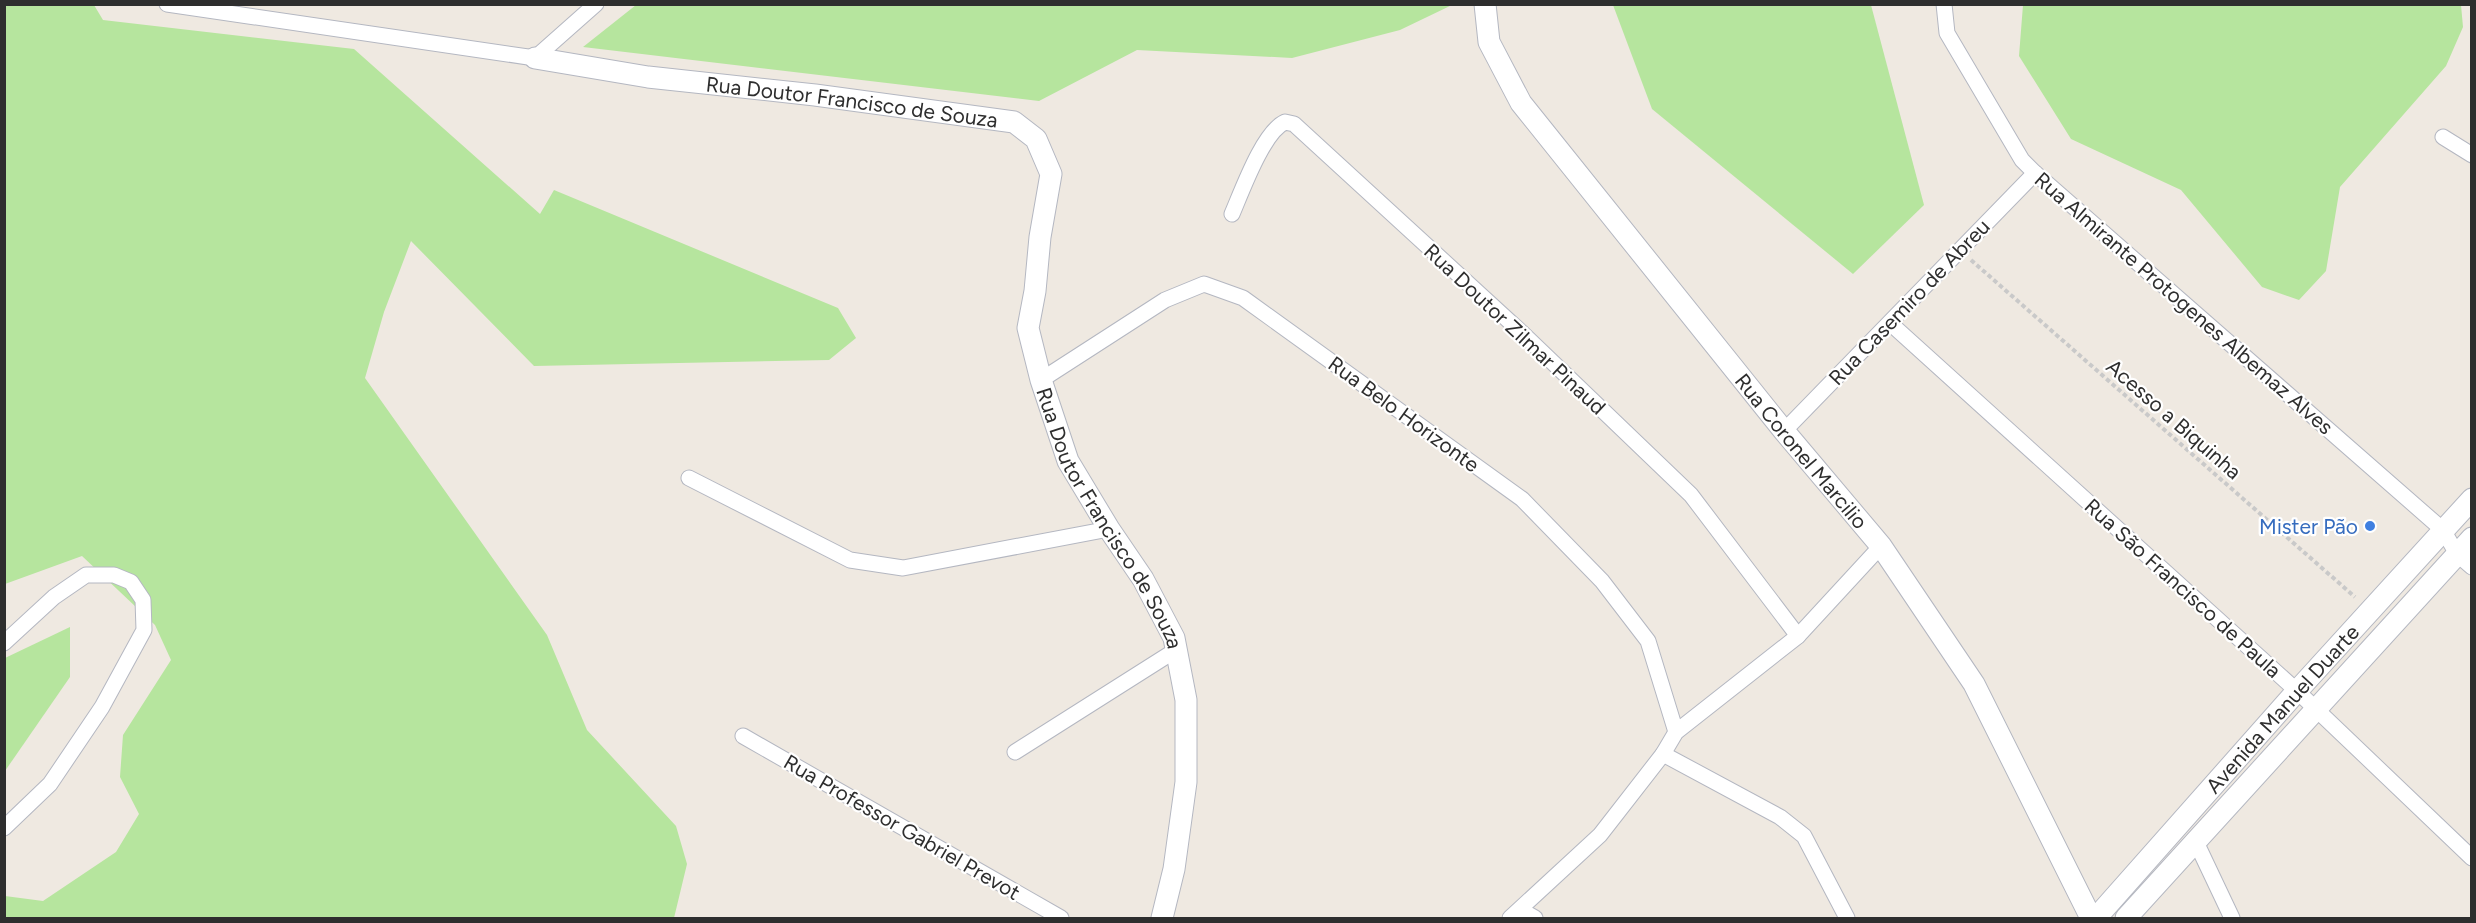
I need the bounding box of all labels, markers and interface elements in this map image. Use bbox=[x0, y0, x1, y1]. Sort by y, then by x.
street label: Rua Doutor Francisco de Souza bbox=[705, 71, 999, 132]
street label: Rua Almirante Protogenes Albemaz Alves bbox=[2030, 167, 2338, 439]
street label: Rua Casemiro de Abreu bbox=[1823, 214, 1995, 390]
street label: Rua Doutor Zilmar Pinaud bbox=[1419, 238, 1611, 420]
street label: Rua Belo Horizonte bbox=[1324, 351, 1484, 477]
street label: Acesso a Biquinha bbox=[2102, 354, 2246, 484]
street label: Rua Coronel Marcilio bbox=[1730, 368, 1873, 533]
street label: Rua Doutor Francisco de Souza bbox=[1032, 384, 1188, 651]
street label: Rua São Francisco de Paula bbox=[2080, 493, 2286, 683]
place label: Mister Pão bbox=[2259, 514, 2358, 539]
marker: Mister Pão bbox=[2363, 519, 2377, 533]
street label: Avenida Manuel Duarte bbox=[2200, 619, 2364, 798]
street label: Rua Professor Gabriel Prevot bbox=[779, 749, 1025, 905]

